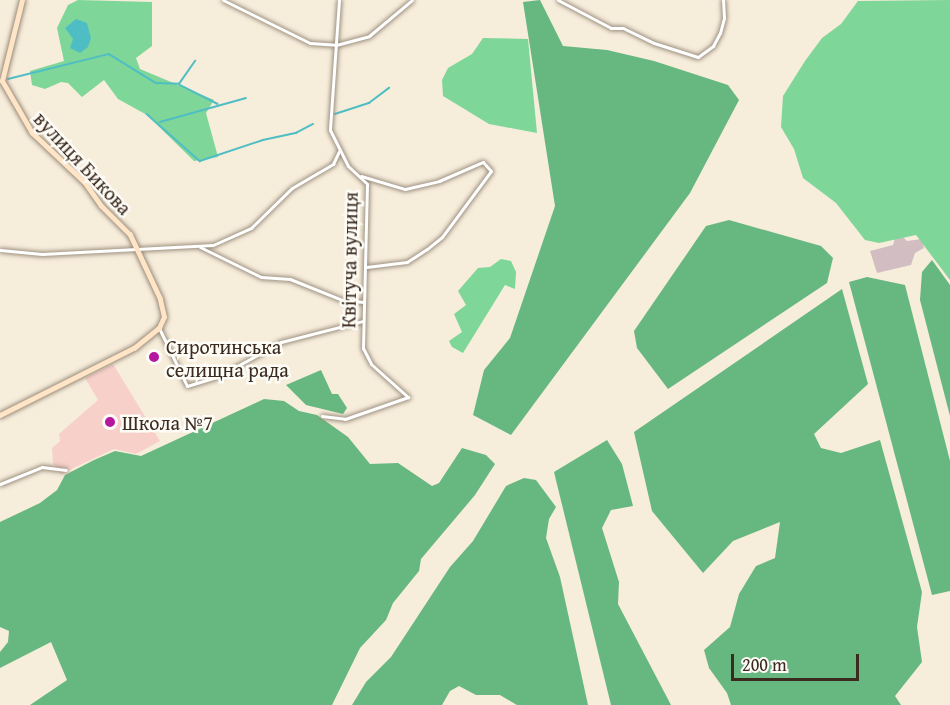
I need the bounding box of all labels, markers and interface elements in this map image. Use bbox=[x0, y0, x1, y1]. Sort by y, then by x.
street label: вулиця Бикова bbox=[29, 107, 137, 219]
street label: Квітуча вулиця bbox=[336, 192, 362, 328]
place label: Сиротинська селищна рада bbox=[166, 334, 289, 381]
marker: Сиротинська селищна рада bbox=[147, 350, 161, 364]
place label: Школа №7 bbox=[122, 410, 213, 434]
marker: Школа №7 bbox=[103, 415, 117, 429]
scale bar bbox=[734, 642, 862, 680]
text: 200 m bbox=[742, 651, 787, 678]

